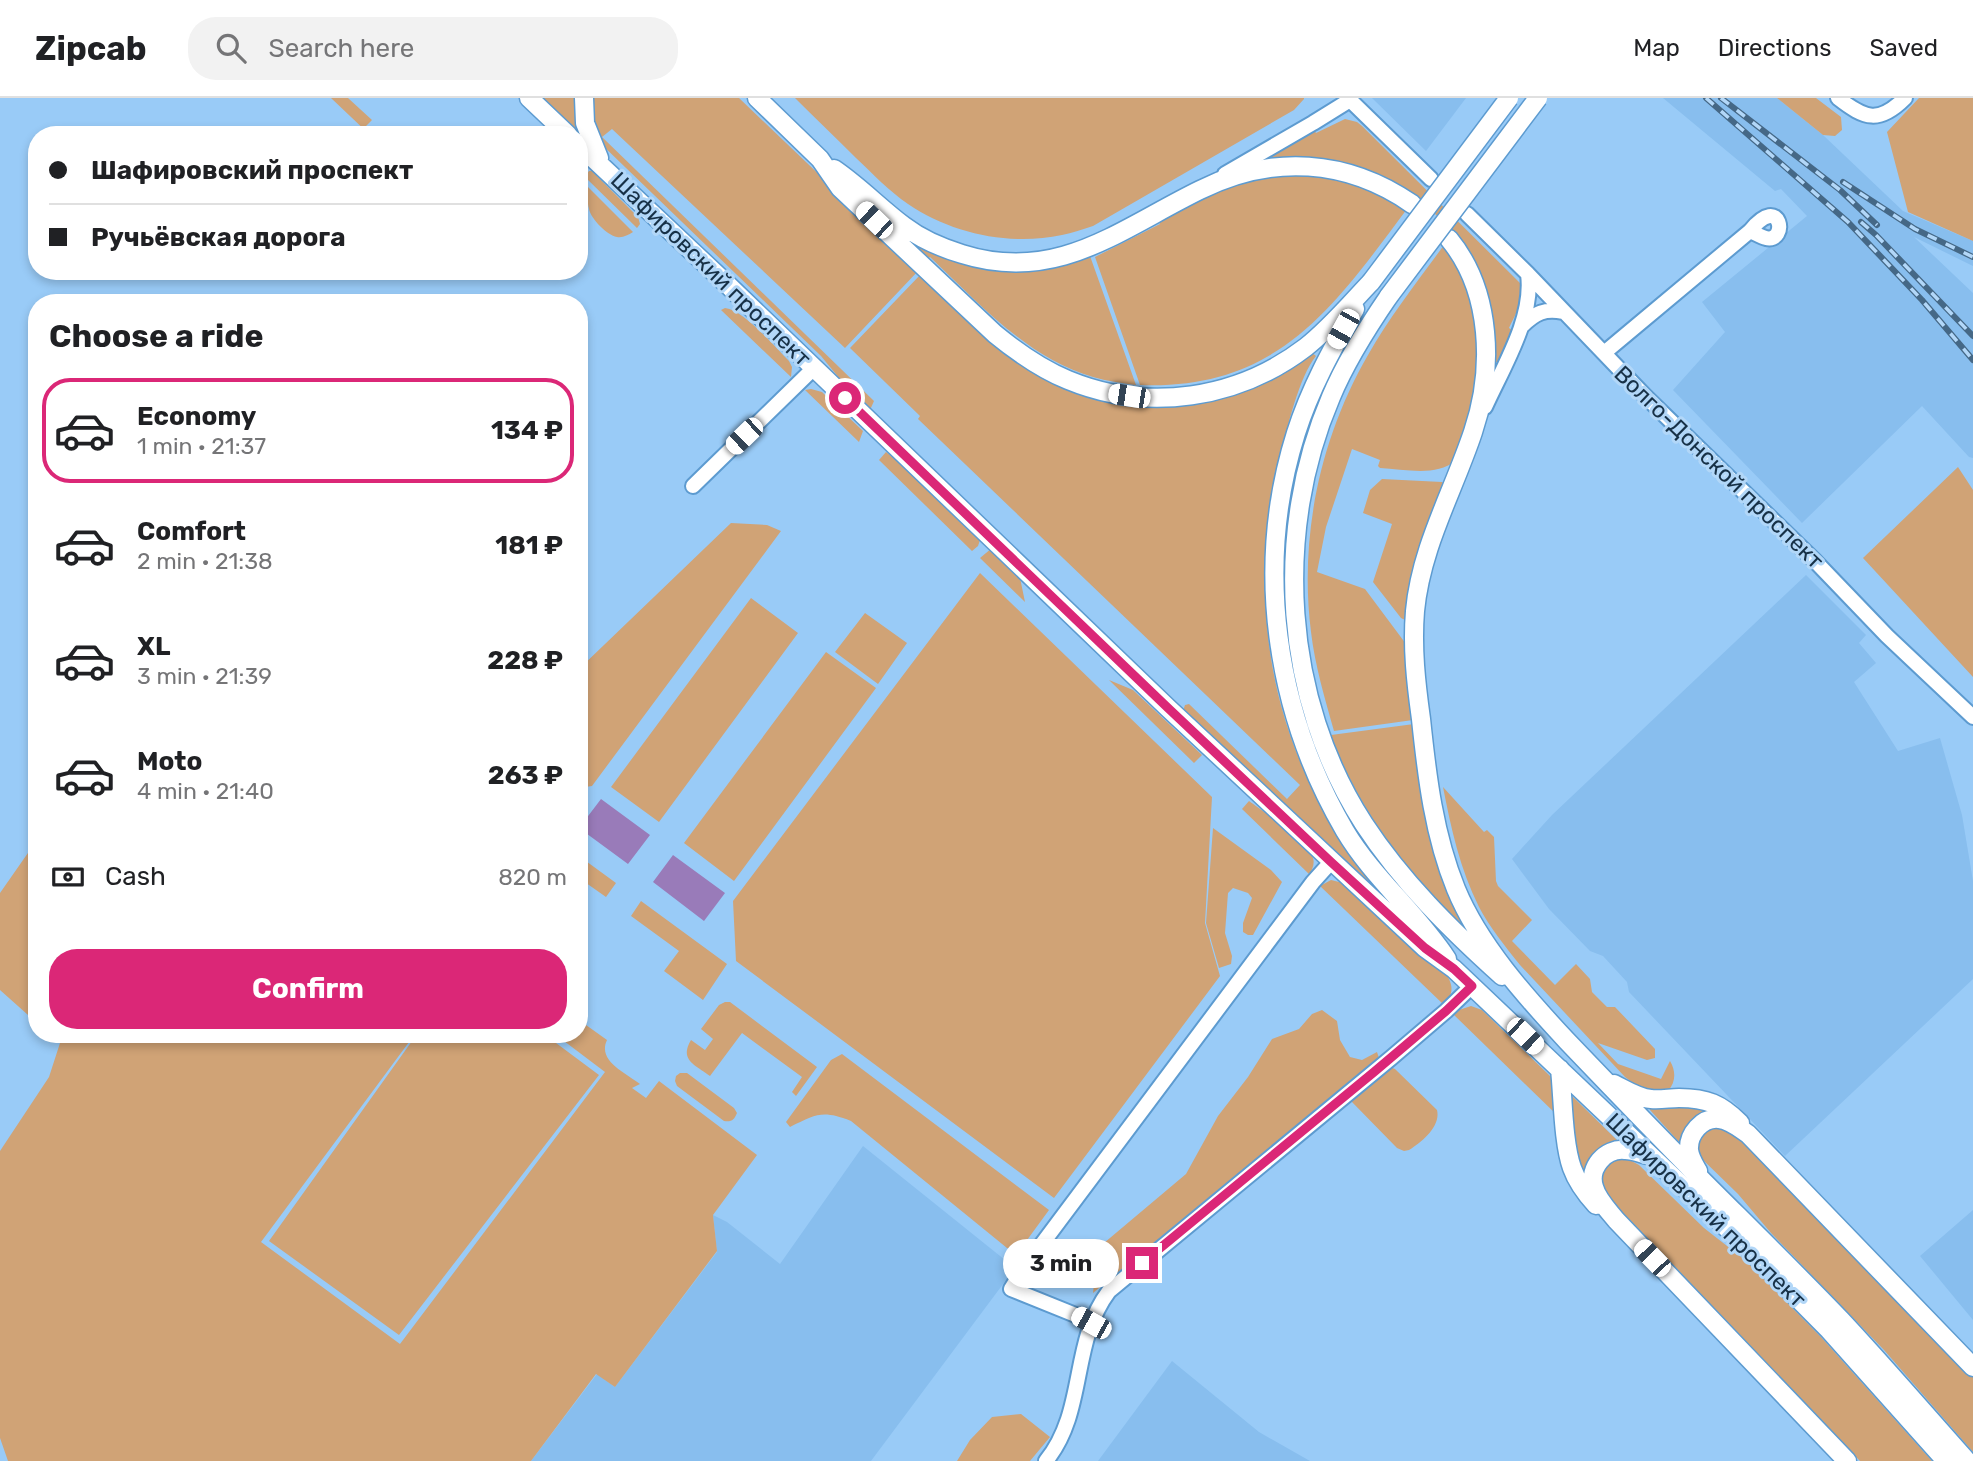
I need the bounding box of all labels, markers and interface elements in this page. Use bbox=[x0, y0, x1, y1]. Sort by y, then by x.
search box bbox=[188, 17, 678, 80]
text: Zipcab bbox=[35, 29, 146, 68]
icon: search bbox=[212, 29, 250, 67]
text: Search here bbox=[268, 33, 414, 64]
text: Map bbox=[1633, 34, 1680, 62]
text: Directions bbox=[1718, 34, 1831, 62]
text: Saved bbox=[1869, 34, 1938, 62]
text: Шафировский проспект bbox=[91, 155, 413, 186]
street label: Шафировский проспект bbox=[605, 166, 817, 372]
car bbox=[852, 198, 897, 242]
text: Ручьёвская дорога bbox=[91, 222, 346, 253]
car bbox=[1324, 306, 1363, 352]
text: Choose a ride bbox=[49, 317, 263, 355]
street label: Волго-Донской проспект bbox=[1608, 360, 1830, 575]
route start bbox=[829, 382, 861, 414]
car bbox=[1107, 382, 1152, 410]
icon: car bbox=[53, 399, 116, 462]
text: Economy bbox=[137, 401, 256, 432]
car bbox=[722, 414, 767, 458]
text: 134 ₽ bbox=[491, 415, 563, 446]
text: 1 min · 21:37 bbox=[137, 432, 266, 460]
icon: car bbox=[53, 514, 116, 577]
text: Comfort bbox=[137, 516, 246, 547]
text: 181 ₽ bbox=[495, 530, 563, 561]
text: 2 min · 21:38 bbox=[137, 547, 273, 575]
icon: car bbox=[53, 629, 116, 692]
text: XL bbox=[137, 631, 170, 662]
text: 228 ₽ bbox=[487, 645, 563, 676]
text: 3 min · 21:39 bbox=[137, 662, 272, 690]
icon: car bbox=[53, 744, 116, 807]
text: Moto bbox=[137, 746, 202, 777]
text: 263 ₽ bbox=[488, 760, 563, 791]
text: 4 min · 21:40 bbox=[137, 777, 274, 805]
icon: cash bbox=[49, 858, 87, 896]
text: Cash bbox=[105, 861, 166, 892]
text: 820 m bbox=[498, 863, 567, 891]
button: Confirm bbox=[49, 949, 567, 1029]
car bbox=[1503, 1014, 1548, 1058]
street label: Шафировский проспект bbox=[1600, 1107, 1812, 1313]
car bbox=[1630, 1236, 1675, 1280]
callout: 3 min bbox=[1002, 1238, 1118, 1288]
route end bbox=[1126, 1247, 1158, 1279]
text: 3 min bbox=[1030, 1249, 1092, 1277]
car bbox=[1068, 1304, 1115, 1342]

